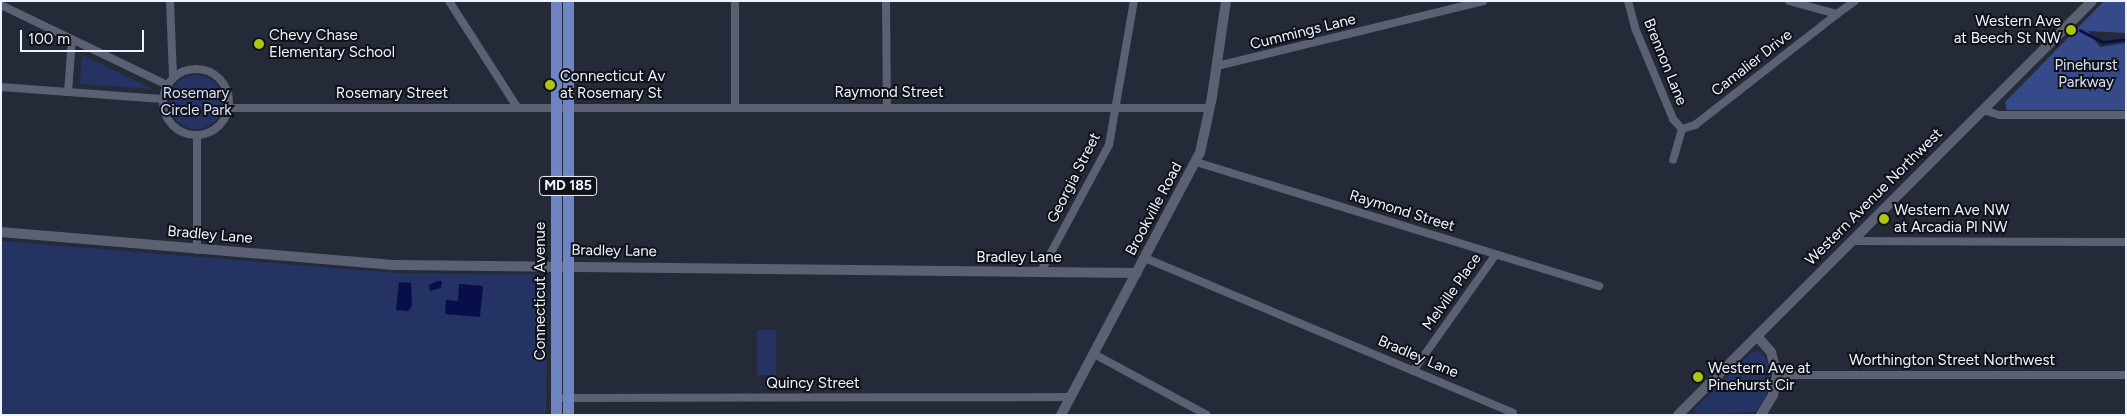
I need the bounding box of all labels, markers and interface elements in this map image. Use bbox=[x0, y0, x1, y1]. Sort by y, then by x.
street label: Cummings Lane bbox=[1248, 10, 1358, 54]
place label: Western Ave at Beech St NW bbox=[1954, 12, 2061, 47]
street label: Brennon Lane bbox=[1639, 16, 1691, 108]
scale bar bbox=[22, 20, 146, 52]
marker: Western Ave at Beech St NW bbox=[2065, 24, 2077, 36]
place label: Chevy Chase Elementary School bbox=[269, 26, 395, 61]
street label: Camalier Drive bbox=[1708, 26, 1796, 100]
text: 100 m bbox=[28, 30, 70, 48]
marker: Chevy Chase Elementary School bbox=[253, 38, 265, 50]
park label: Pinehurst Parkway bbox=[2054, 56, 2118, 91]
place label: Connecticut Av at Rosemary St bbox=[560, 67, 665, 102]
marker: Connecticut Av at Rosemary St bbox=[544, 79, 556, 91]
park label: Rosemary Circle Park bbox=[160, 84, 232, 119]
street label: Raymond Street bbox=[834, 84, 944, 102]
street label: Rosemary Street bbox=[336, 85, 448, 103]
street label: Western Avenue Northwest bbox=[1802, 125, 1946, 269]
street label: Georgia Street bbox=[1044, 130, 1104, 226]
street label: Brookville Road bbox=[1122, 159, 1186, 259]
road number: MD 185 bbox=[538, 175, 598, 198]
street label: Raymond Street bbox=[1347, 186, 1457, 236]
place label: Western Ave NW at Arcadia Pl NW bbox=[1894, 201, 2009, 236]
marker: Western Ave NW at Arcadia Pl NW bbox=[1878, 213, 1890, 225]
street label: Bradley Lane bbox=[167, 222, 253, 248]
street label: Connecticut Avenue bbox=[532, 222, 550, 360]
street label: Bradley Lane bbox=[571, 241, 657, 261]
street label: Bradley Lane bbox=[976, 249, 1062, 267]
street label: Melville Place bbox=[1419, 250, 1485, 334]
street label: Bradley Lane bbox=[1375, 332, 1461, 382]
street label: Worthington Street Northwest bbox=[1849, 352, 2055, 370]
place label: Western Ave at Pinehurst Cir bbox=[1708, 359, 1811, 394]
marker: Western Ave at Pinehurst Cir bbox=[1692, 371, 1704, 383]
street label: Quincy Street bbox=[766, 375, 860, 393]

